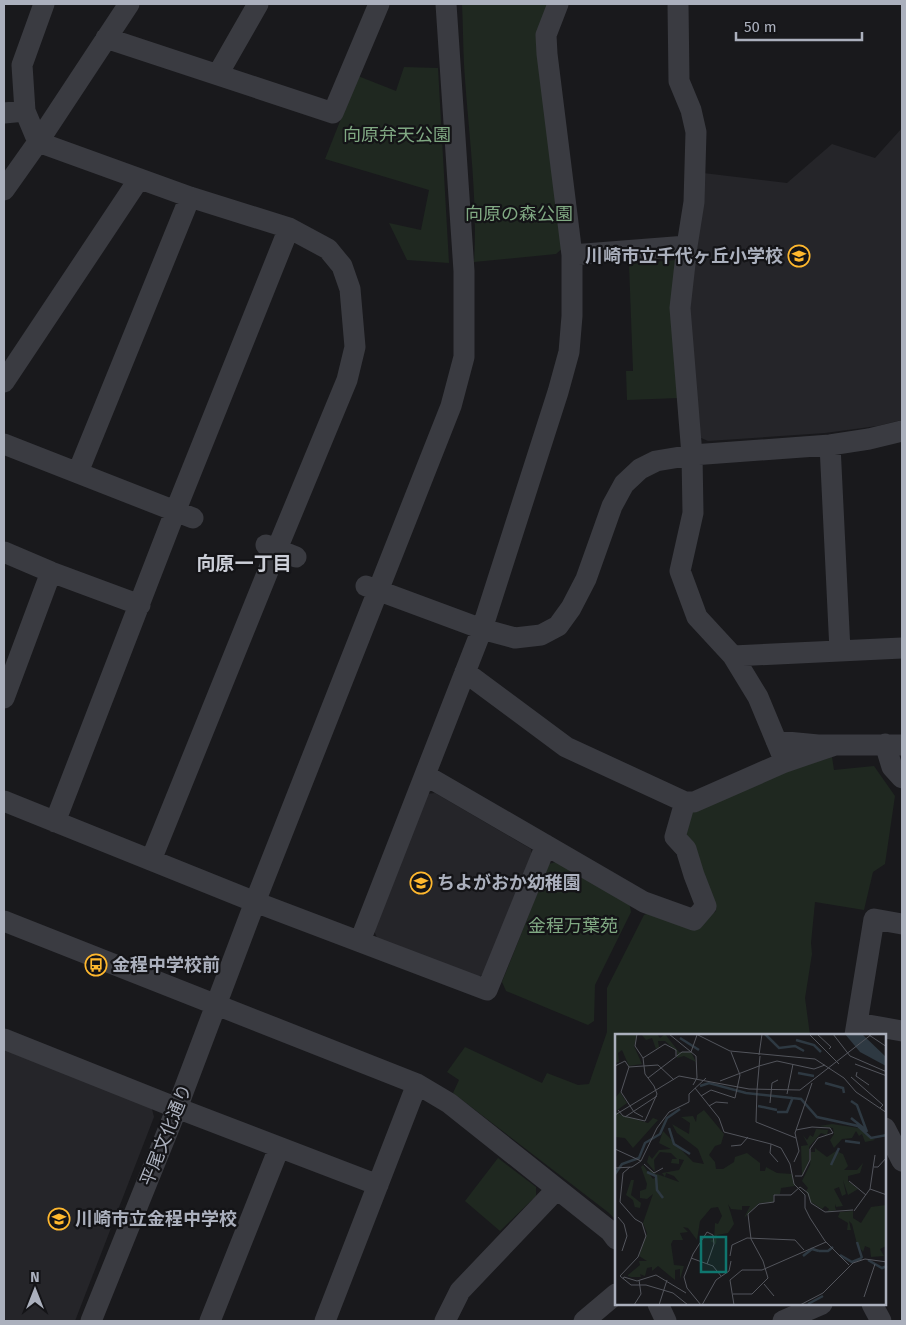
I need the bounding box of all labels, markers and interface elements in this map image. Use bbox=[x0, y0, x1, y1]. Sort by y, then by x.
scale bar bbox=[736, 10, 862, 42]
text: 50 m bbox=[744, 18, 777, 36]
park label: 向原弁天公園 bbox=[343, 124, 451, 146]
park label: 向原の森公園 bbox=[465, 203, 573, 225]
school or university icon: 川崎市立千代ヶ丘小学校 bbox=[787, 244, 811, 268]
place label: 川崎市立千代ヶ丘小学校 bbox=[585, 245, 783, 267]
district label: 向原一丁目 bbox=[196, 552, 292, 575]
school or university icon: ちよがおか幼稚園 bbox=[409, 871, 433, 895]
place label: ちよがおか幼稚園 bbox=[437, 872, 581, 894]
park label: 金程万葉苑 bbox=[528, 915, 618, 937]
bus stop icon: 金程中学校前 bbox=[84, 953, 108, 977]
place label: 金程中学校前 bbox=[112, 954, 220, 976]
inset map bbox=[615, 1034, 886, 1305]
street label: 平尾文化通り bbox=[136, 1081, 196, 1189]
school or university icon: 川崎市立金程中学校 bbox=[47, 1207, 71, 1231]
place label: 川崎市立金程中学校 bbox=[75, 1208, 237, 1230]
north arrow bbox=[10, 1265, 60, 1315]
text: N bbox=[30, 1269, 40, 1286]

